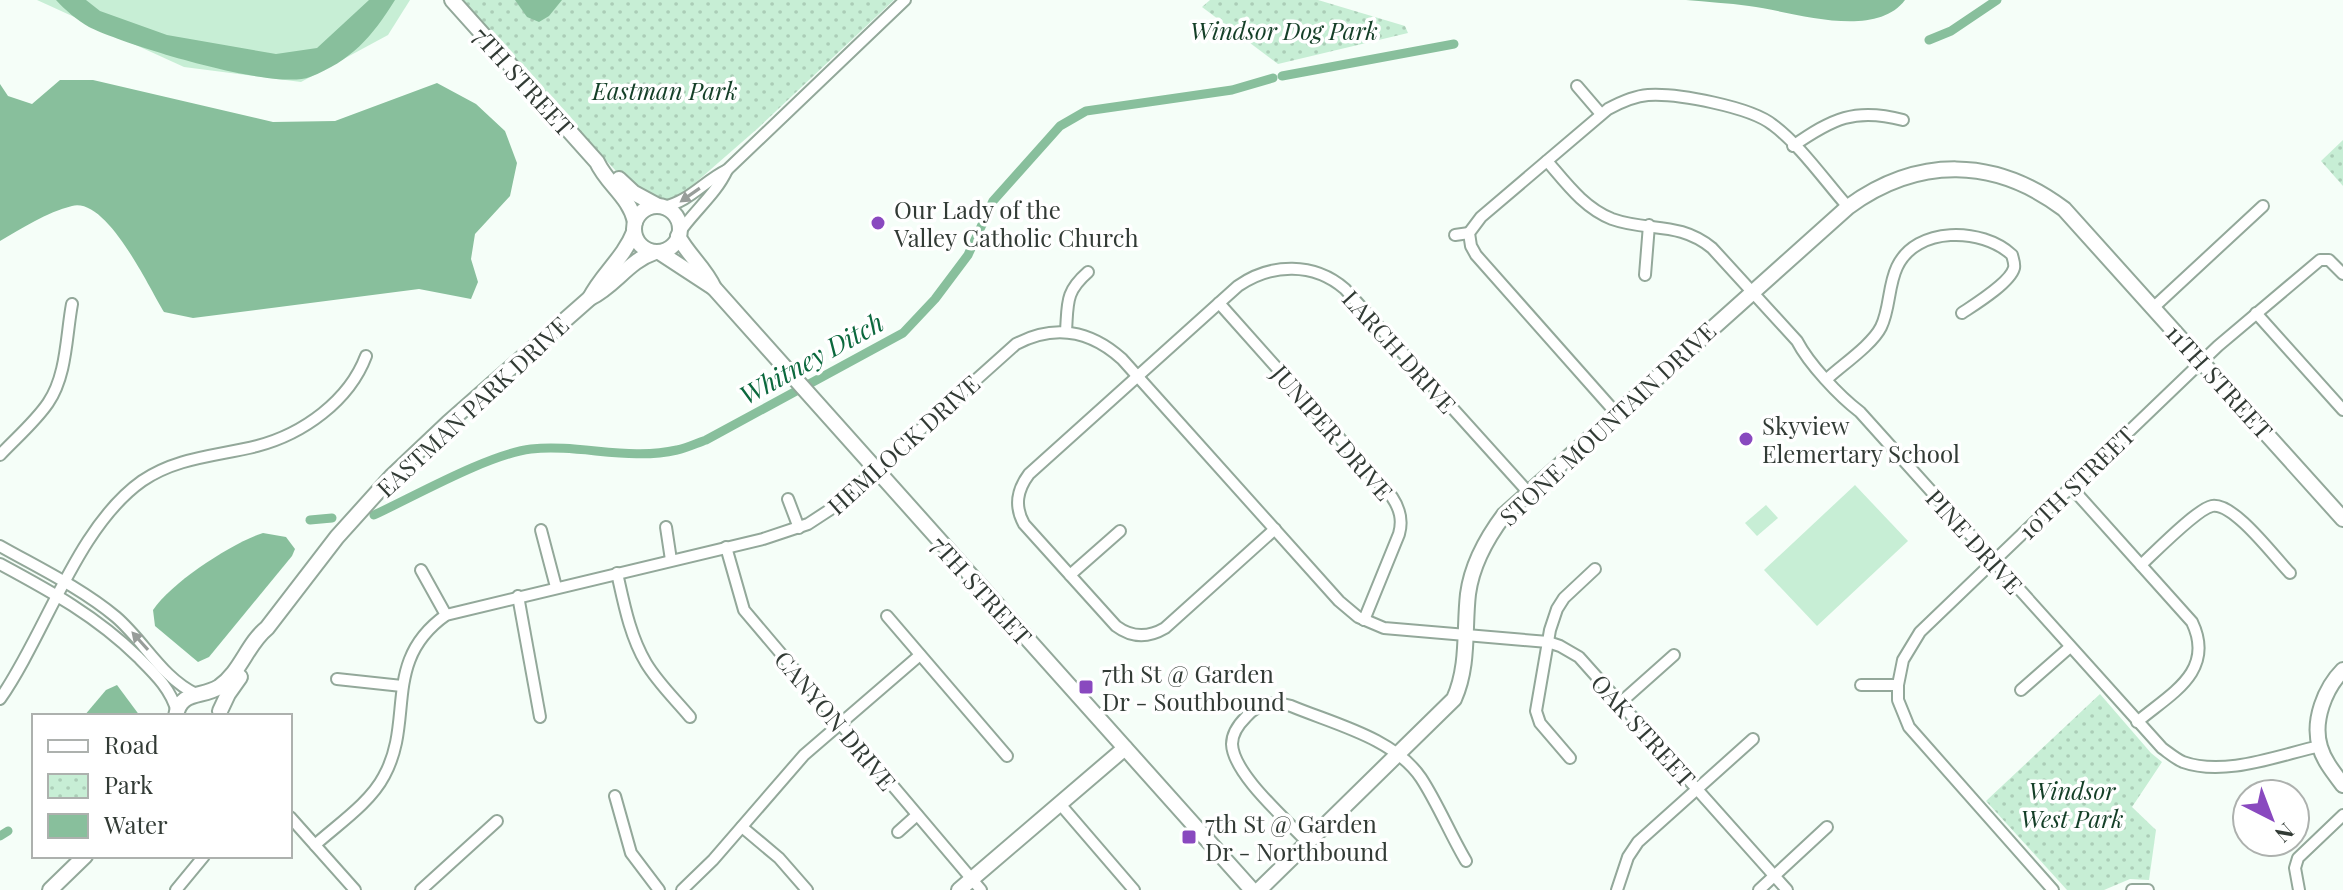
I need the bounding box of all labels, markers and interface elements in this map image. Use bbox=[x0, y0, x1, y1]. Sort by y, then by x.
park label: Windsor Dog Park bbox=[1190, 14, 1378, 46]
street label: 7TH STREET bbox=[466, 20, 582, 142]
park label: Eastman Park bbox=[591, 74, 738, 106]
one-way arrow bbox=[679, 187, 700, 202]
place label: Our Lady of the Valley Catholic Church bbox=[893, 193, 1139, 253]
marker: Our Lady of the Valley Catholic Church bbox=[869, 214, 887, 232]
street label: LARCH DRIVE bbox=[1336, 283, 1464, 419]
water label: Whitney Ditch bbox=[733, 304, 889, 412]
street label: EASTMAN PARK DRIVE bbox=[369, 309, 575, 503]
street label: STONE MOUNTAIN DRIVE bbox=[1492, 314, 1722, 532]
street label: 11TH STREET bbox=[2160, 317, 2280, 445]
street label: JUNIPER DRIVE bbox=[1265, 357, 1401, 507]
street label: HEMLOCK DRIVE bbox=[820, 367, 986, 521]
place label: Skyview Elemertary School bbox=[1762, 409, 1960, 469]
street label: 10TH STREET bbox=[2011, 418, 2141, 546]
marker: Skyview Elemertary School bbox=[1737, 430, 1755, 448]
street label: PINE DRIVE bbox=[1920, 482, 2030, 600]
street label: 7TH STREET bbox=[924, 529, 1040, 651]
one-way arrow bbox=[131, 632, 149, 651]
street label: CANYON DRIVE bbox=[768, 644, 904, 796]
place label: 7th St @ Garden Dr - Southbound bbox=[1102, 657, 1285, 717]
street label: OAK STREET bbox=[1585, 667, 1703, 793]
marker: 7th St @ Garden Dr - Southbound bbox=[1077, 678, 1095, 696]
legend bbox=[32, 714, 292, 858]
text: Road bbox=[104, 728, 159, 760]
text: Park bbox=[104, 768, 154, 800]
park label: Windsor West Park bbox=[2020, 774, 2124, 834]
north arrow bbox=[2231, 778, 2311, 858]
place label: 7th St @ Garden Dr - Northbound bbox=[1205, 807, 1388, 867]
text: Water bbox=[103, 808, 168, 840]
text: N bbox=[2269, 817, 2301, 850]
marker: 7th St @ Garden Dr - Northbound bbox=[1180, 828, 1198, 846]

